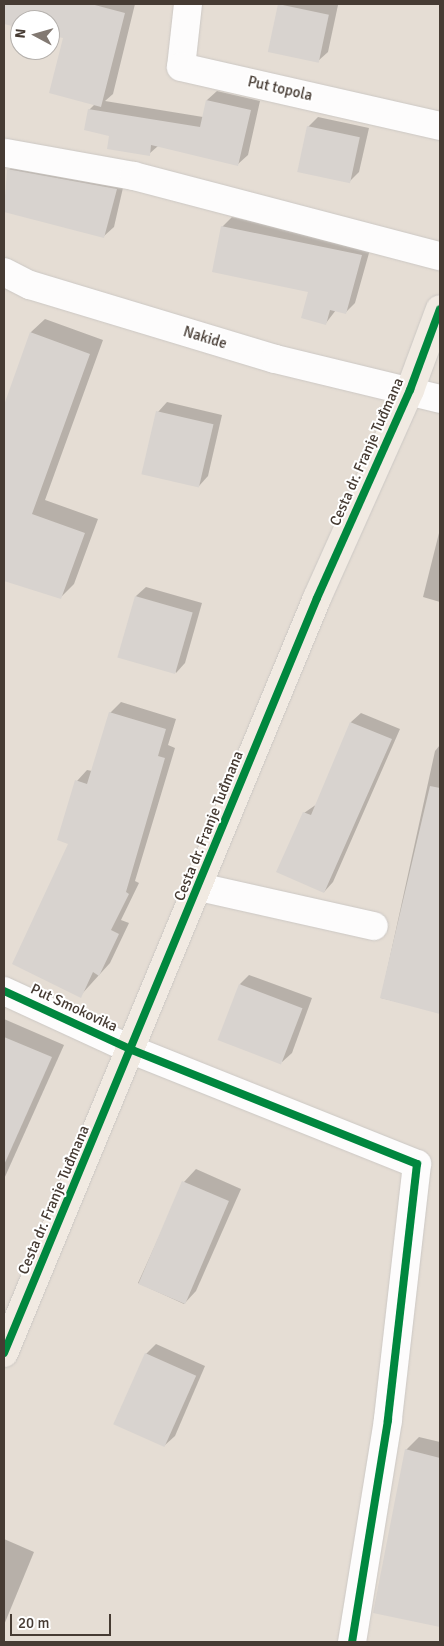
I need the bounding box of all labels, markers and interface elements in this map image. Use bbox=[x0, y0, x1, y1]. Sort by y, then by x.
north arrow bbox=[10, 10, 60, 60]
text: N bbox=[12, 28, 30, 39]
street label: Put topola bbox=[246, 73, 314, 105]
street label: Nakide bbox=[181, 323, 229, 353]
street label: Cesta dr. Franje Tuđmana bbox=[326, 375, 408, 529]
street label: Cesta dr. Franje Tuđmana bbox=[171, 748, 247, 904]
street label: Put Smokovika bbox=[28, 980, 120, 1036]
street label: Cesta dr. Franje Tuđmana bbox=[14, 1123, 94, 1277]
scale bar bbox=[12, 1604, 114, 1636]
text: 20 m bbox=[18, 1614, 49, 1632]

